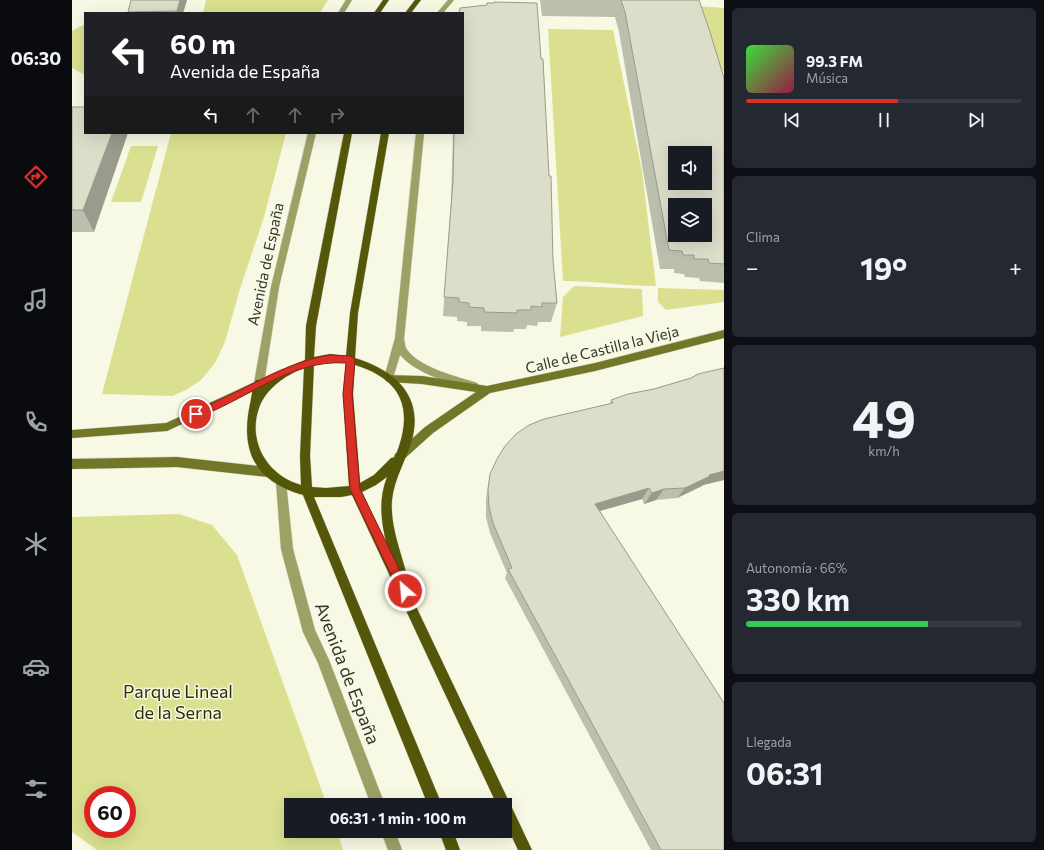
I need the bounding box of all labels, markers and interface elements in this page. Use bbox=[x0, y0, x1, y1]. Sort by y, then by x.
text: 60 m bbox=[170, 26, 236, 60]
icon: left bbox=[104, 28, 156, 80]
text: 06:30 bbox=[11, 47, 61, 69]
text: 99.3 FM bbox=[806, 52, 863, 70]
text: Avenida de España bbox=[170, 60, 320, 82]
text: Música bbox=[806, 70, 848, 86]
icon: left bbox=[200, 104, 222, 126]
icon: ahead bbox=[242, 104, 264, 126]
icon: ahead bbox=[284, 104, 306, 126]
icon: right bbox=[326, 104, 348, 126]
icon: previous bbox=[781, 109, 803, 131]
icon: pause bbox=[873, 109, 895, 131]
icon: next bbox=[965, 109, 987, 131]
map controls bbox=[668, 146, 712, 242]
button: sound bbox=[668, 146, 712, 190]
icon: directions bbox=[22, 163, 50, 191]
button: layers bbox=[668, 198, 712, 242]
street label: Avenida de España bbox=[243, 201, 287, 327]
text: Clima bbox=[746, 229, 780, 245]
text: 19° bbox=[860, 249, 907, 286]
text: − bbox=[746, 254, 759, 281]
text: + bbox=[1009, 254, 1022, 281]
icon: music bbox=[22, 286, 50, 314]
street label: Calle de Castilla la Vieja bbox=[523, 321, 681, 377]
text: 49 bbox=[852, 385, 916, 449]
pin bbox=[179, 397, 213, 431]
icon: arrive bbox=[185, 403, 207, 425]
icon: phone bbox=[22, 408, 50, 436]
text: km/h bbox=[868, 443, 900, 459]
icon: climate bbox=[22, 530, 50, 558]
text: Autonomía · 66% bbox=[746, 560, 847, 576]
position arrow bbox=[384, 570, 426, 612]
text: 330 km bbox=[746, 580, 850, 617]
street label: Avenida de España bbox=[311, 599, 385, 747]
icon: car bbox=[22, 653, 50, 681]
park label: Parque Lineal de la Serna bbox=[123, 680, 233, 723]
text: Llegada bbox=[746, 734, 792, 750]
text: 06:31 bbox=[746, 754, 823, 791]
icon: filters bbox=[22, 775, 50, 803]
speed limit sign: 60 bbox=[84, 786, 136, 838]
text: 06:31 · 1 min · 100 m bbox=[330, 809, 466, 827]

